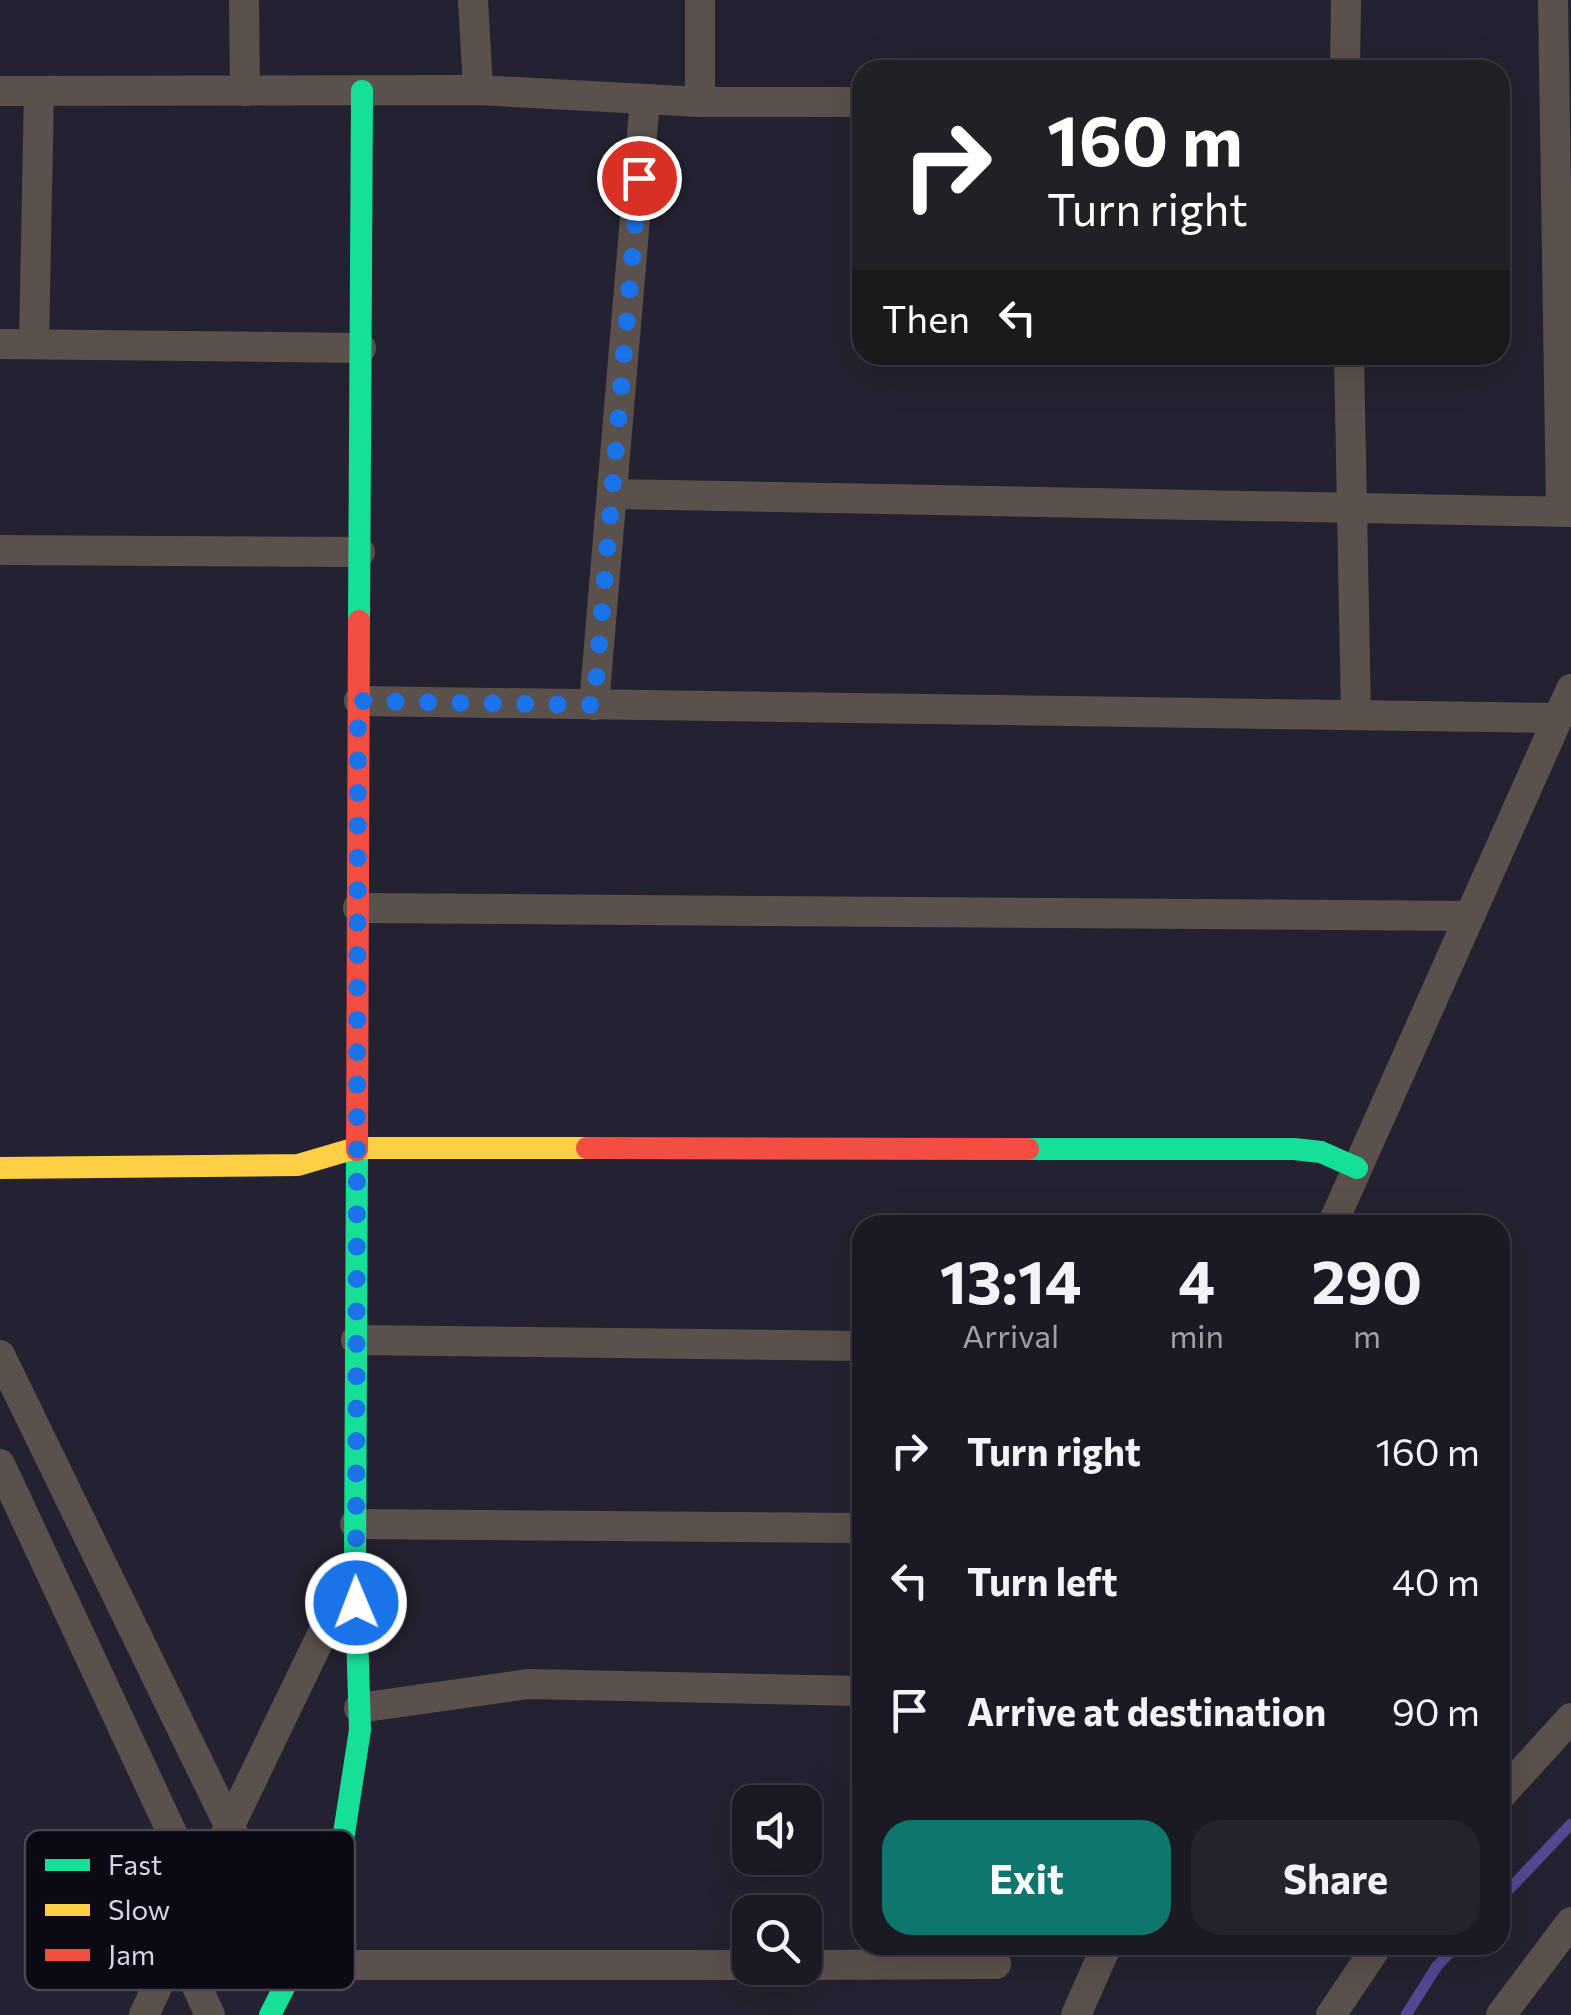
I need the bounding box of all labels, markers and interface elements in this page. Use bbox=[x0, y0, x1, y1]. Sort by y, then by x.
text: 160 m bbox=[1047, 95, 1243, 180]
icon: right bbox=[882, 100, 1012, 230]
pin bbox=[597, 136, 682, 221]
icon: arrive bbox=[612, 151, 667, 206]
text: Turn right bbox=[1047, 180, 1248, 235]
icon: left bbox=[990, 290, 1045, 345]
text: Then bbox=[882, 294, 970, 341]
text: 13:14 bbox=[940, 1243, 1082, 1316]
text: 4 bbox=[1178, 1243, 1215, 1316]
text: 290 bbox=[1312, 1243, 1422, 1316]
text: Arrival bbox=[962, 1315, 1059, 1355]
text: min bbox=[1169, 1315, 1224, 1355]
text: m bbox=[1353, 1315, 1381, 1355]
icon: right bbox=[882, 1423, 937, 1478]
text: Turn right bbox=[967, 1427, 1141, 1474]
text: 160 m bbox=[1375, 1427, 1480, 1474]
position arrow bbox=[304, 1551, 408, 1655]
icon: left bbox=[882, 1553, 937, 1608]
text: Turn left bbox=[967, 1557, 1118, 1604]
text: 40 m bbox=[1392, 1557, 1480, 1604]
icon: arrive bbox=[882, 1683, 937, 1738]
text: Arrive at destination bbox=[967, 1687, 1326, 1734]
text: 90 m bbox=[1392, 1687, 1480, 1734]
map controls bbox=[732, 1785, 822, 1985]
button: sound bbox=[732, 1785, 822, 1875]
button: Exit bbox=[882, 1820, 1171, 1935]
button: Share bbox=[1191, 1820, 1480, 1935]
legend bbox=[25, 1830, 355, 1990]
text: Fast bbox=[108, 1847, 162, 1881]
text: Slow bbox=[108, 1892, 170, 1926]
button: search bbox=[732, 1895, 822, 1985]
text: Jam bbox=[108, 1937, 155, 1971]

